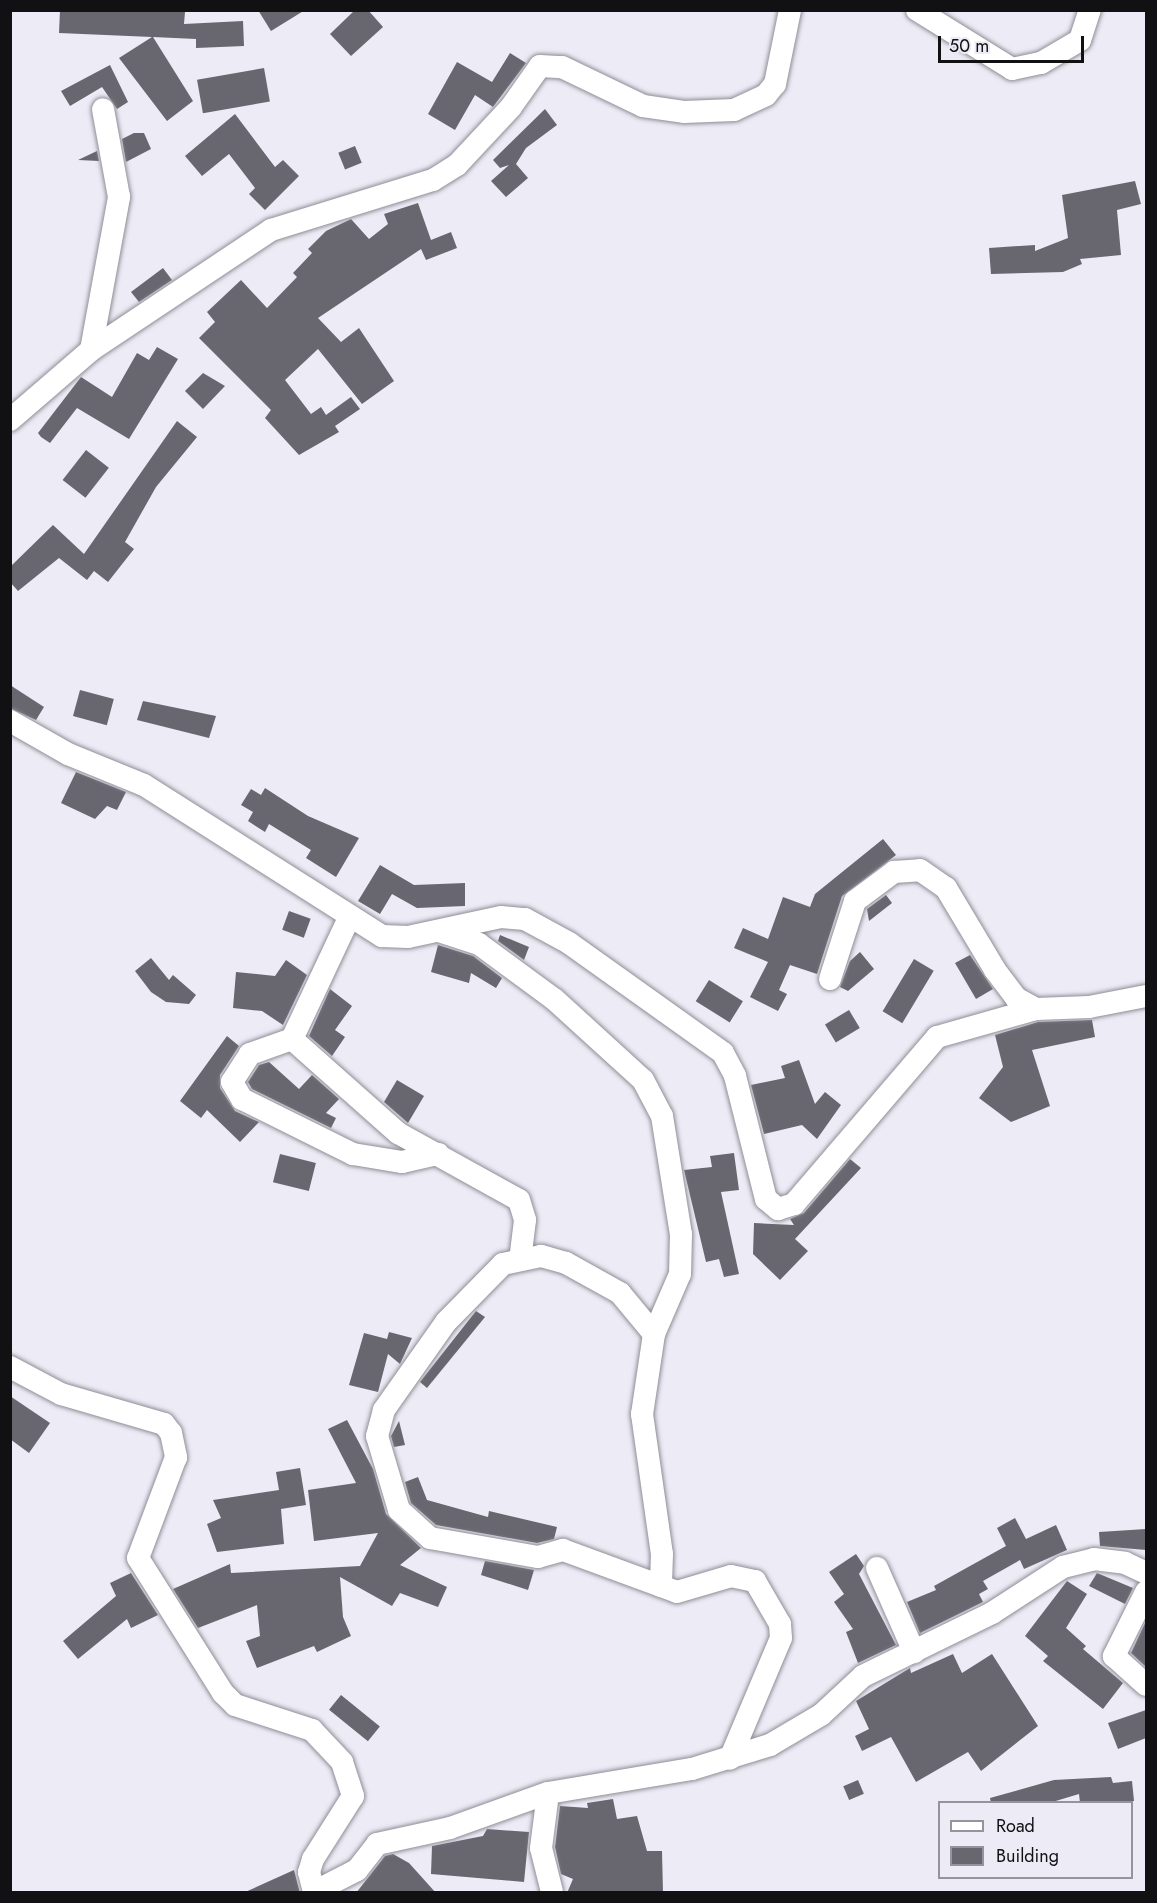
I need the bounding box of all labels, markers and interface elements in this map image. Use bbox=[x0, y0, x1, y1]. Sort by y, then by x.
scale bar bbox=[941, 24, 1086, 62]
text: 50 m bbox=[949, 33, 989, 59]
legend bbox=[938, 1801, 1133, 1879]
text: Road bbox=[996, 1813, 1035, 1839]
text: Building bbox=[996, 1843, 1059, 1869]

